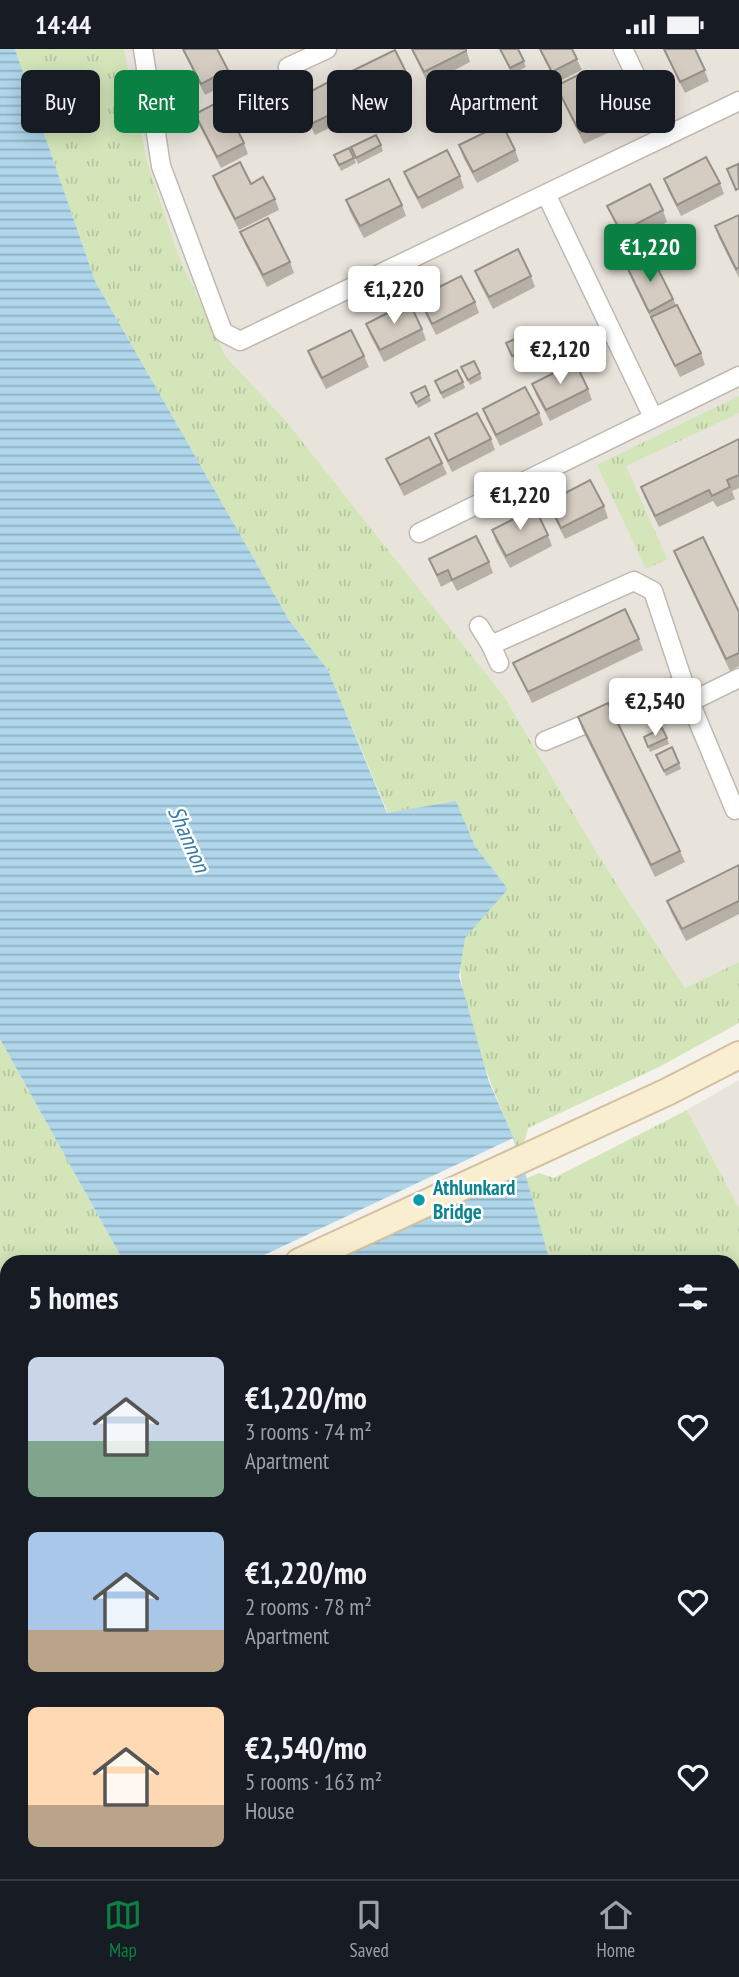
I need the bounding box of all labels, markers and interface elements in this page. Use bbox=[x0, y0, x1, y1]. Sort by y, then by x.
text: 14:44 bbox=[35, 8, 91, 41]
chip: Buy bbox=[21, 70, 100, 133]
chip: Rent bbox=[114, 70, 199, 133]
chip: Filters bbox=[213, 70, 313, 133]
chip: New bbox=[327, 70, 412, 133]
chip: Apartment bbox=[426, 70, 562, 133]
chip: House bbox=[576, 70, 675, 133]
pin: €1,220 bbox=[593, 225, 707, 284]
text: €1,220 bbox=[620, 232, 680, 261]
pin: €1,220 bbox=[337, 267, 451, 326]
text: €1,220 bbox=[364, 274, 424, 303]
pin: €2,120 bbox=[503, 327, 617, 386]
text: €2,120 bbox=[530, 334, 590, 363]
pin: €1,220 bbox=[463, 473, 577, 532]
text: €1,220 bbox=[490, 480, 550, 509]
pin: €2,540 bbox=[598, 679, 712, 738]
text: €2,540 bbox=[625, 686, 685, 715]
water label: Shannon bbox=[162, 801, 218, 878]
place label: Athlunkard Bridge bbox=[432, 1174, 515, 1225]
marker: Athlunkard Bridge bbox=[411, 1192, 427, 1208]
text: 5 homes bbox=[28, 1278, 119, 1317]
icon: filters bbox=[674, 1278, 712, 1316]
text: €1,220/mo bbox=[245, 1378, 367, 1417]
icon: home bbox=[84, 1385, 168, 1469]
icon: heart bbox=[674, 1408, 712, 1446]
text: 3 rooms · 74 m² bbox=[245, 1417, 372, 1446]
text: Apartment bbox=[245, 1446, 329, 1475]
text: €1,220/mo bbox=[245, 1553, 367, 1592]
icon: home bbox=[84, 1560, 168, 1644]
icon: heart bbox=[674, 1583, 712, 1621]
text: 2 rooms · 78 m² bbox=[245, 1592, 372, 1621]
text: Apartment bbox=[245, 1621, 329, 1650]
text: €2,540/mo bbox=[245, 1728, 367, 1767]
icon: home bbox=[84, 1735, 168, 1819]
icon: heart bbox=[674, 1758, 712, 1796]
text: 5 rooms · 163 m² bbox=[245, 1767, 382, 1796]
text: House bbox=[245, 1796, 295, 1825]
tab: Map bbox=[104, 1896, 142, 1962]
tab: Saved bbox=[350, 1896, 389, 1962]
tab: Home bbox=[597, 1896, 635, 1962]

